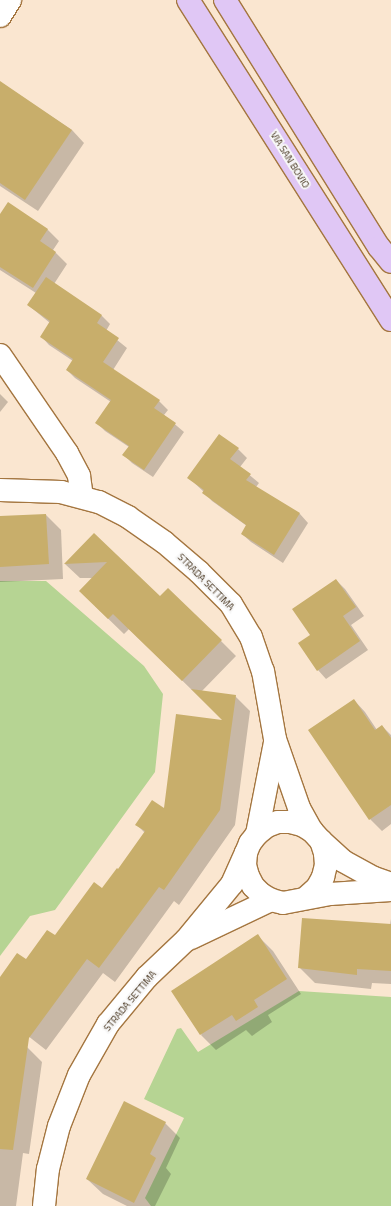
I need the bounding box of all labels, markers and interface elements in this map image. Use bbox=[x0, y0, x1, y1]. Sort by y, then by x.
street label: VIA SAN BOVIO bbox=[268, 130, 312, 190]
street label: STRADA SETTIMA bbox=[175, 551, 237, 613]
street label: STRADA SETTIMA bbox=[101, 968, 159, 1034]

